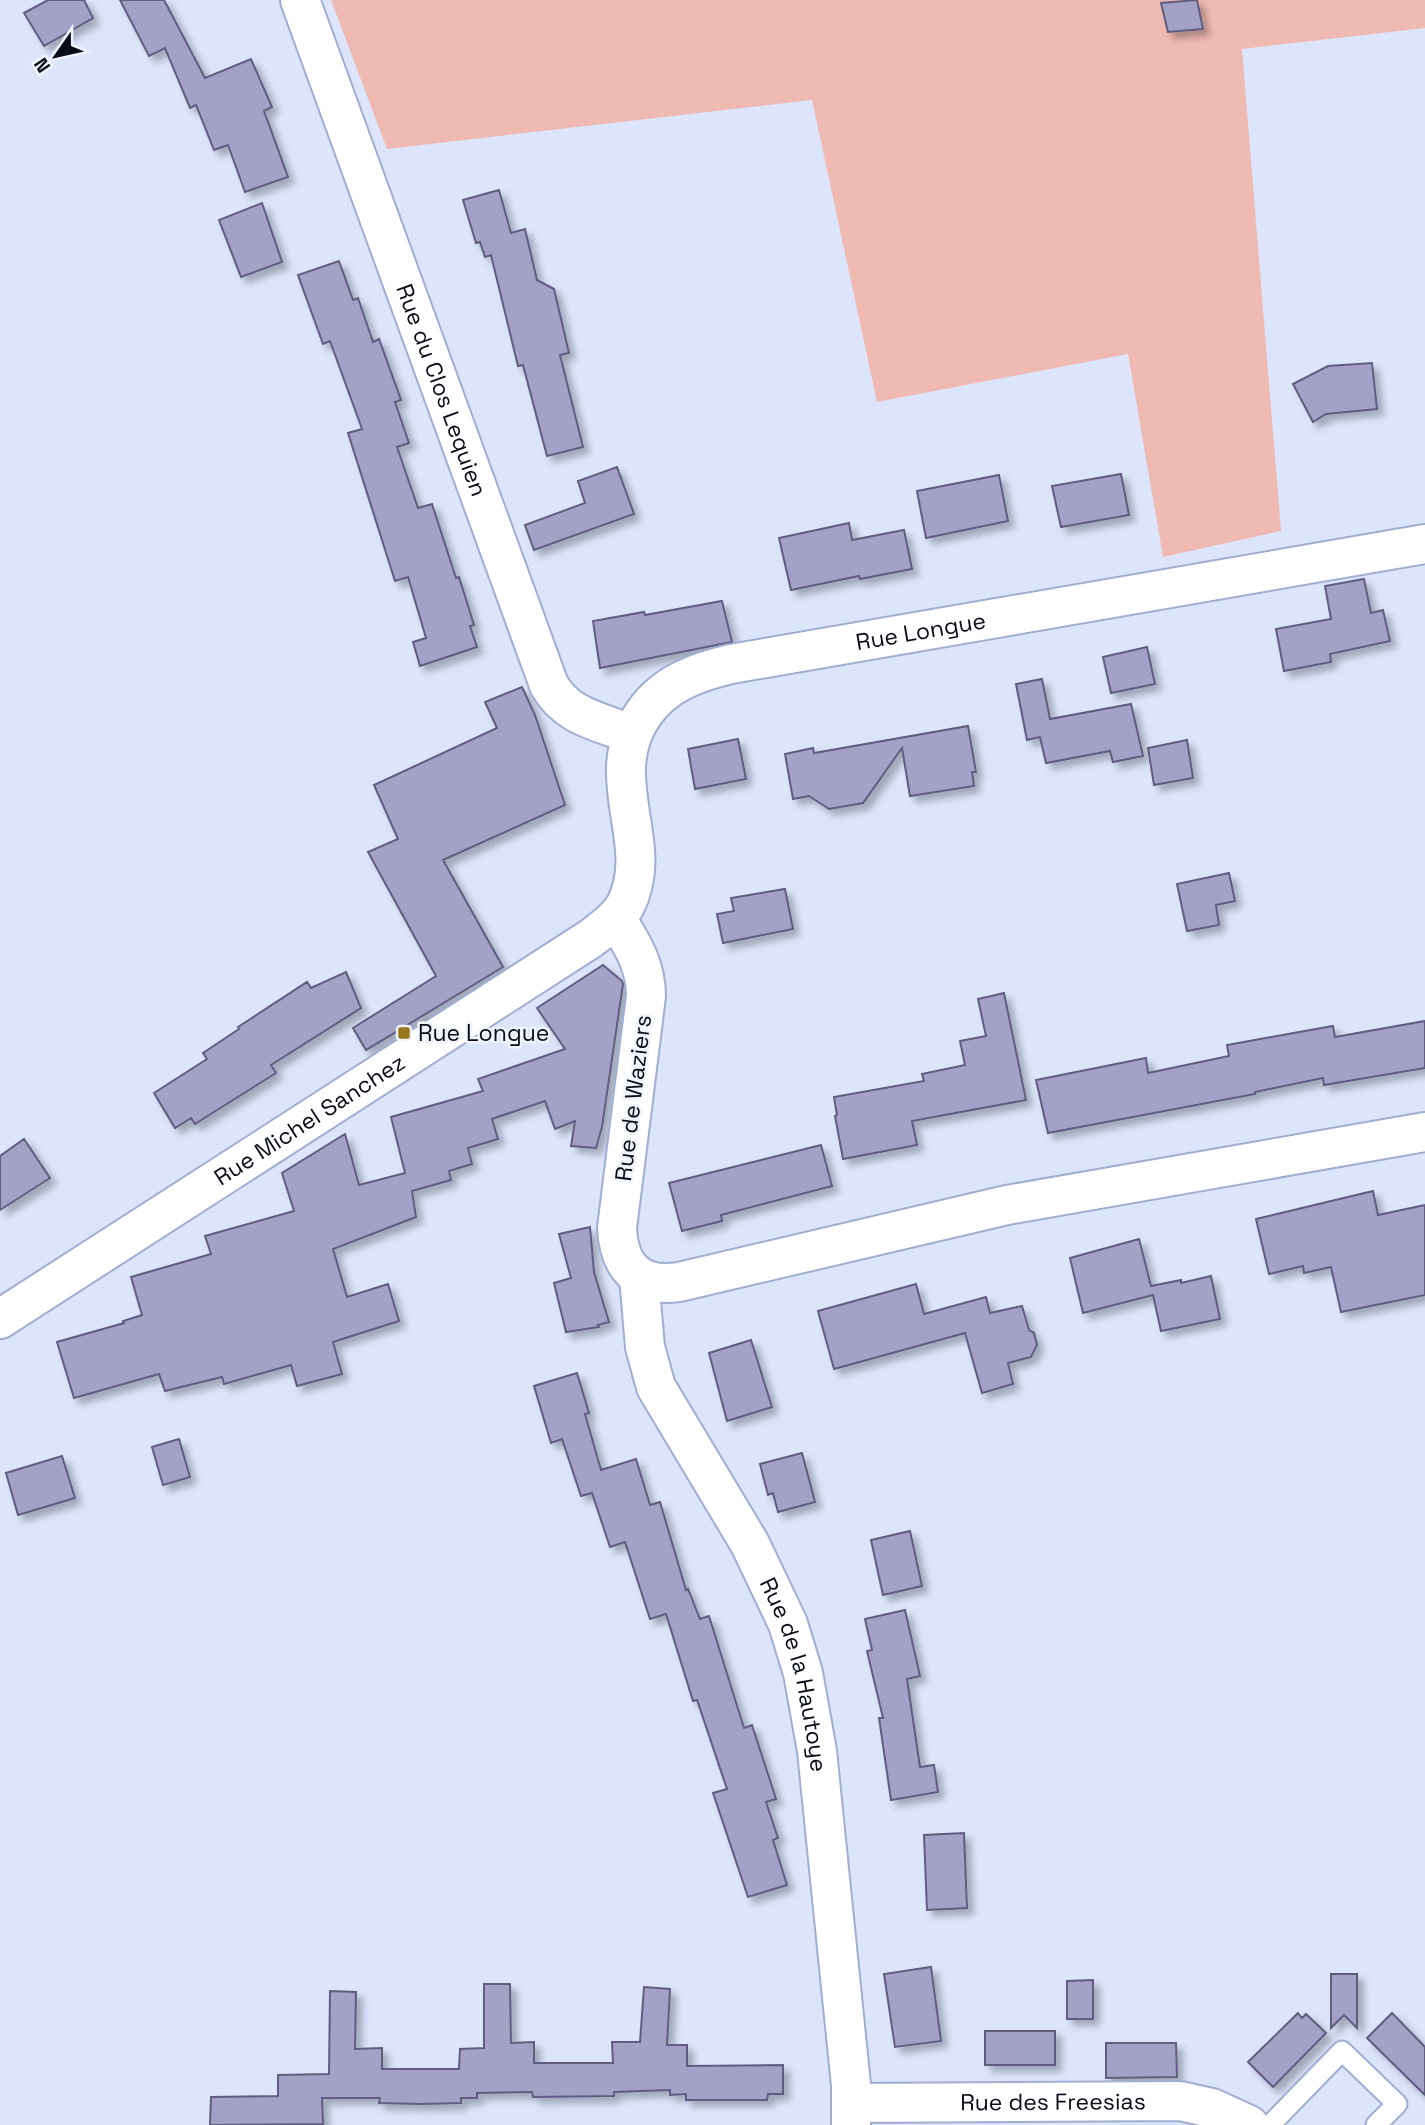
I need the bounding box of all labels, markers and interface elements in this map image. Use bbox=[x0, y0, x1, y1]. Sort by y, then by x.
north arrow bbox=[21, 21, 91, 91]
text: N bbox=[28, 53, 56, 77]
street label: Rue du Clos Lequien bbox=[389, 280, 494, 500]
street label: Rue Longue bbox=[853, 605, 988, 657]
street label: Rue de Waziers bbox=[608, 1013, 658, 1183]
place label: Rue Longue bbox=[418, 1018, 549, 1048]
marker: Rue Longue bbox=[396, 1025, 412, 1041]
street label: Rue Michel Sanchez bbox=[208, 1047, 411, 1192]
street label: Rue de la Hautoye bbox=[753, 1572, 834, 1773]
street label: Rue des Freesias bbox=[960, 2086, 1146, 2117]

